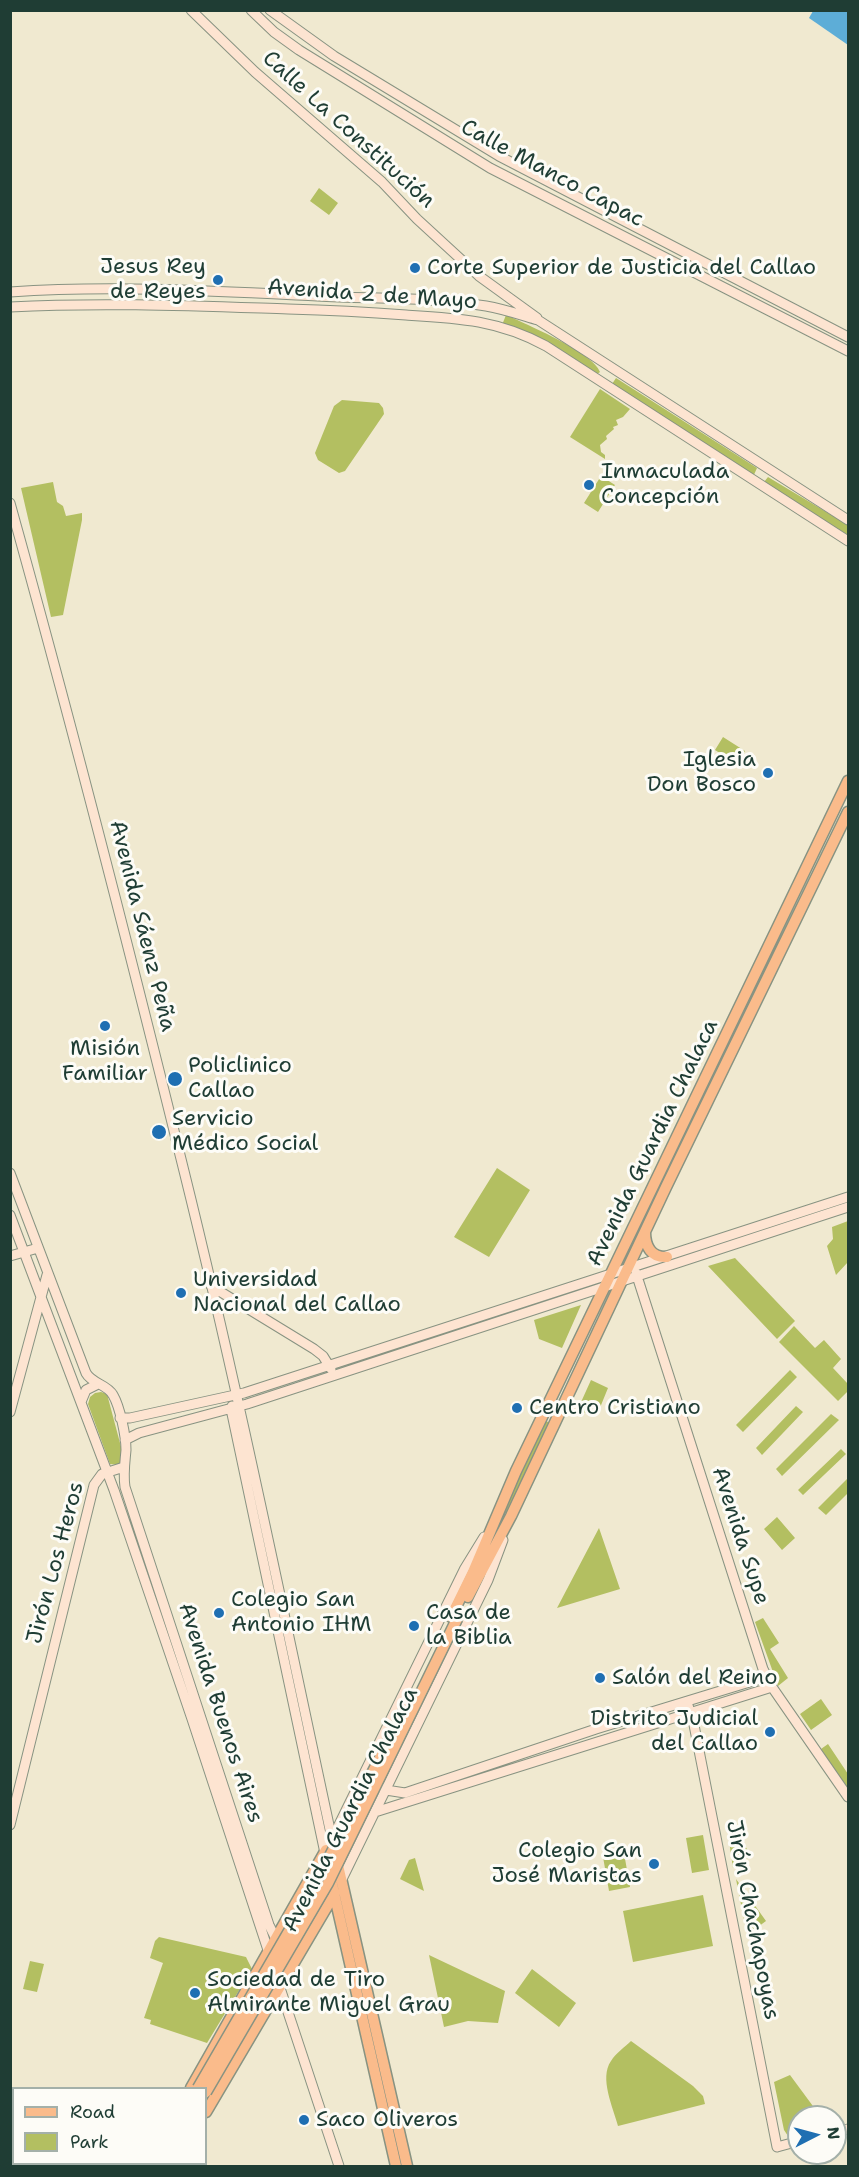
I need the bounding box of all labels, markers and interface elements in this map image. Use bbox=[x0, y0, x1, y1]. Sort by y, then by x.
street label: Calle La Constitución bbox=[256, 46, 440, 214]
street label: Calle Manco Capac bbox=[456, 115, 648, 233]
place label: Jesus Rey de Reyes bbox=[100, 254, 206, 306]
place label: Corte Superior de Justicia del Callao bbox=[427, 255, 816, 281]
marker: Corte Superior de Justicia del Callao bbox=[408, 261, 422, 275]
marker: Jesus Rey de Reyes bbox=[211, 273, 225, 287]
street label: Avenida 2 de Mayo bbox=[266, 274, 478, 316]
place label: Inmaculada Concepción bbox=[601, 459, 729, 511]
marker: Inmaculada Concepción bbox=[582, 478, 596, 492]
place label: Iglesia Don Bosco bbox=[647, 747, 756, 798]
marker: Iglesia Don Bosco bbox=[761, 766, 775, 780]
street label: Avenida Sáenz Peña bbox=[103, 818, 181, 1034]
street label: Avenida Guardia Chalaca bbox=[582, 1015, 724, 1271]
marker: Misión Familiar bbox=[98, 1019, 112, 1033]
place label: Misión Familiar bbox=[62, 1036, 148, 1088]
place label: Policlinico Callao bbox=[188, 1053, 292, 1104]
marker: Policlinico Callao bbox=[166, 1070, 184, 1088]
place label: Servicio Médico Social bbox=[172, 1106, 318, 1158]
marker: Servicio Médico Social bbox=[150, 1123, 168, 1141]
place label: Universidad Nacional del Callao bbox=[193, 1267, 401, 1318]
marker: Universidad Nacional del Callao bbox=[174, 1286, 188, 1300]
place label: Centro Cristiano bbox=[529, 1395, 701, 1421]
marker: Centro Cristiano bbox=[510, 1401, 524, 1415]
street label: Avenida Supe bbox=[705, 1464, 775, 1608]
street label: Jirón Los Heros bbox=[22, 1479, 90, 1647]
place label: Colegio San Antonio IHM bbox=[231, 1587, 371, 1639]
street label: Avenida Buenos Aires bbox=[172, 1600, 268, 1826]
place label: Casa de la Biblia bbox=[426, 1600, 512, 1652]
marker: Colegio San Antonio IHM bbox=[212, 1606, 226, 1620]
marker: Casa de la Biblia bbox=[407, 1619, 421, 1633]
place label: Salón del Reino bbox=[612, 1665, 778, 1691]
marker: Salón del Reino bbox=[593, 1671, 607, 1685]
street label: Avenida Guardia Chalaca bbox=[278, 1683, 424, 1937]
place label: Distrito Judicial del Callao bbox=[591, 1706, 758, 1758]
marker: Distrito Judicial del Callao bbox=[763, 1725, 777, 1739]
street label: Jirón Chachapoyas bbox=[720, 1818, 784, 2022]
place label: Colegio San José Maristas bbox=[491, 1838, 642, 1890]
marker: Colegio San José Maristas bbox=[647, 1857, 661, 1871]
place label: Sociedad de Tiro Almirante Miguel Grau bbox=[207, 1967, 450, 2018]
marker: Sociedad de Tiro Almirante Miguel Grau bbox=[188, 1986, 202, 2000]
legend bbox=[12, 2087, 207, 2165]
text: Road bbox=[70, 2100, 115, 2124]
north arrow bbox=[787, 2105, 847, 2165]
place label: Saco Oliveros bbox=[316, 2107, 458, 2133]
marker: Saco Oliveros bbox=[297, 2113, 311, 2127]
text: N bbox=[822, 2126, 845, 2141]
text: Park bbox=[70, 2130, 109, 2154]

